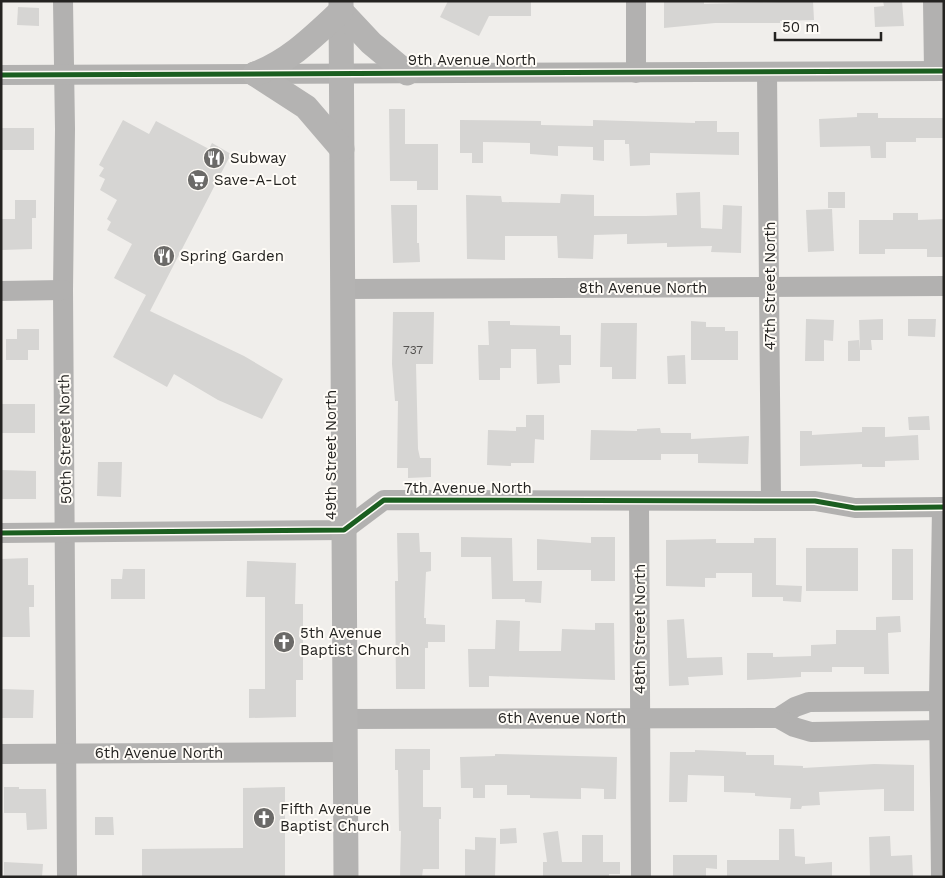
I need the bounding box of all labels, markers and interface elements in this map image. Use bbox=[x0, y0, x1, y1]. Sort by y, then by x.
scale bar bbox=[775, 10, 881, 42]
text: 50 m bbox=[782, 18, 819, 36]
street label: 9th Avenue North bbox=[408, 51, 536, 69]
restaurant icon: Subway bbox=[202, 146, 226, 170]
place label: Subway bbox=[230, 149, 286, 167]
supermarket icon: Save-A-Lot bbox=[186, 168, 210, 192]
place label: Save-A-Lot bbox=[214, 171, 297, 189]
street label: 47th Street North bbox=[761, 222, 779, 350]
restaurant icon: Spring Garden bbox=[152, 244, 176, 268]
place label: Spring Garden bbox=[180, 247, 284, 265]
street label: 8th Avenue North bbox=[579, 279, 707, 297]
house number: 737 bbox=[403, 343, 423, 357]
street label: 50th Street North bbox=[55, 374, 75, 504]
street label: 49th Street North bbox=[322, 390, 340, 520]
street label: 7th Avenue North bbox=[404, 479, 532, 497]
street label: 48th Street North bbox=[631, 564, 649, 694]
place label: 5th Avenue Baptist Church bbox=[300, 624, 410, 659]
church icon: 5th Avenue Baptist Church bbox=[272, 630, 296, 654]
street label: 6th Avenue North bbox=[498, 709, 626, 727]
street label: 6th Avenue North bbox=[95, 744, 223, 762]
place label: Fifth Avenue Baptist Church bbox=[280, 800, 390, 835]
church icon: Fifth Avenue Baptist Church bbox=[252, 806, 276, 830]

